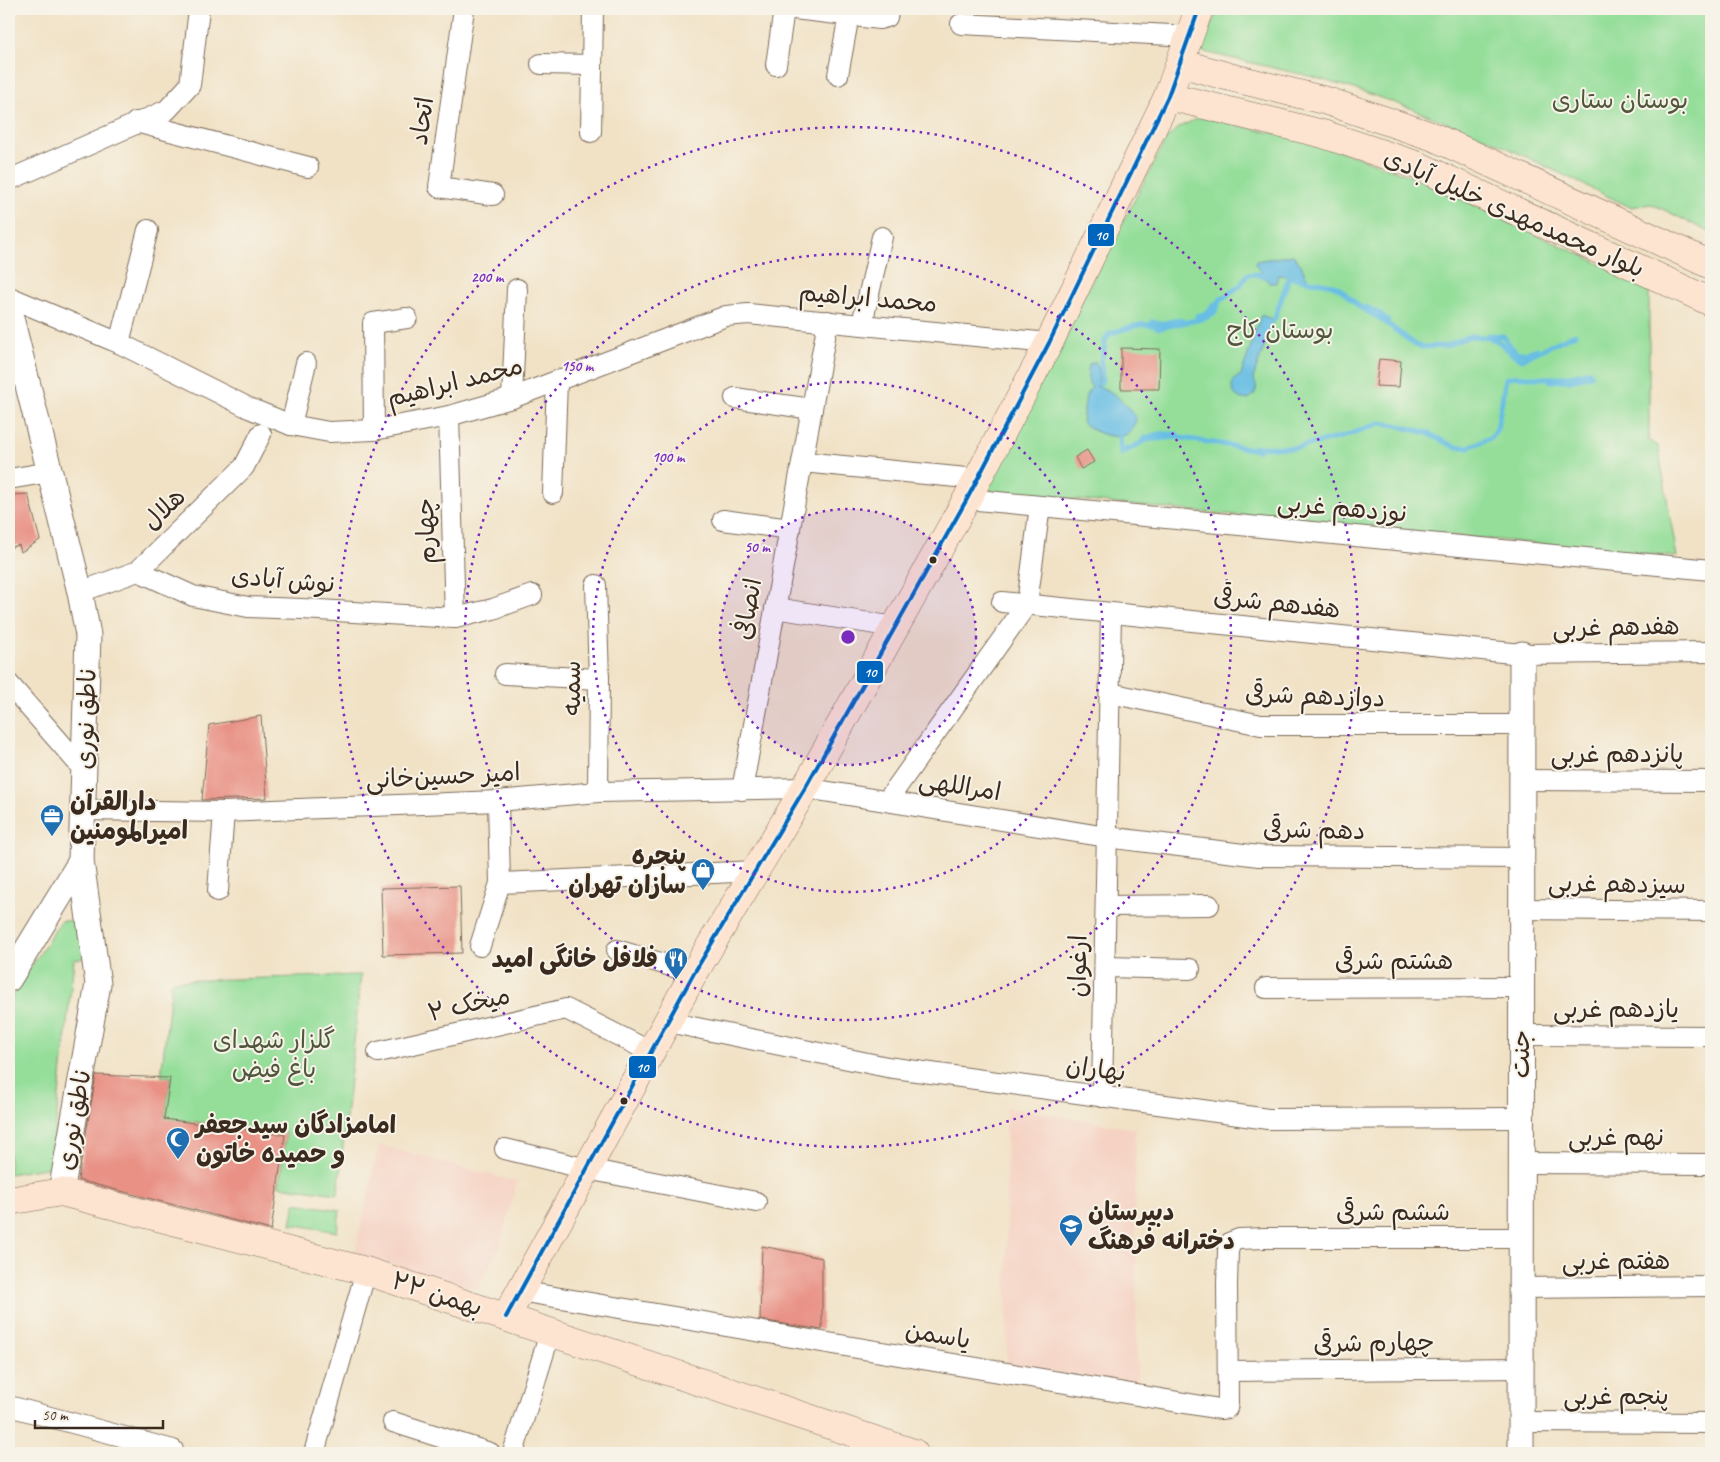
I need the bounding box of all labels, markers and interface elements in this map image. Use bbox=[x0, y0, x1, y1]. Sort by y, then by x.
park label: بوستان ستاری bbox=[1552, 84, 1688, 116]
street label: اتحاد bbox=[403, 95, 441, 147]
street label: بلوار محمدمهدی خلیل آبادی bbox=[1379, 141, 1649, 285]
line badge: 10 bbox=[1087, 223, 1115, 247]
text: 10 bbox=[1095, 227, 1109, 244]
text: 200 m bbox=[471, 268, 505, 287]
street label: محمد ابراهیم bbox=[797, 276, 939, 322]
park label: بوستان کاج bbox=[1226, 314, 1334, 346]
street label: محمد ابراهیم bbox=[384, 350, 527, 416]
text: 150 m bbox=[561, 357, 595, 376]
text: 100 m bbox=[652, 448, 686, 467]
street label: هلال bbox=[136, 481, 192, 537]
street label: نوزدهم غربی bbox=[1276, 486, 1408, 532]
street label: چهارم bbox=[409, 497, 445, 565]
text: 50 m bbox=[744, 538, 771, 557]
unlabelled marker bbox=[928, 555, 938, 565]
street label: نوش آبادی bbox=[230, 560, 336, 600]
street label: انصافی bbox=[727, 576, 769, 642]
street label: هفدهم شرقی bbox=[1212, 580, 1342, 629]
street label: هفدهم غربی bbox=[1552, 610, 1680, 647]
centre of rings bbox=[839, 628, 857, 646]
street label: سمیه bbox=[556, 660, 588, 716]
line badge: 10 bbox=[856, 660, 884, 684]
text: 10 bbox=[864, 664, 878, 681]
street label: ناطق نوری bbox=[68, 668, 104, 770]
street label: دوازدهم شرقی bbox=[1244, 678, 1386, 717]
street label: پانزدهم غربی bbox=[1550, 738, 1684, 772]
street label: امیر حسین‌خانی bbox=[365, 756, 521, 796]
street label: امراللهی bbox=[917, 764, 1003, 808]
place label: دارالقرآن امیرالمومنین bbox=[70, 786, 188, 847]
office icon: دارالقرآن امیرالمومنین bbox=[39, 803, 65, 837]
street label: دهم شرقی bbox=[1262, 813, 1365, 849]
place label: پنجره سازان تهران bbox=[568, 840, 687, 901]
shop icon: پنجره سازان تهران bbox=[690, 857, 716, 891]
street label: سیزدهم غربی bbox=[1548, 867, 1686, 904]
street label: ارغوان bbox=[1061, 934, 1095, 998]
place label: فلافل خانگی امید bbox=[492, 943, 658, 975]
street label: هشتم شرقی bbox=[1335, 945, 1453, 979]
restaurant icon: فلافل خانگی امید bbox=[663, 946, 689, 980]
street label: میخک ۲ bbox=[425, 979, 513, 1029]
street label: یازدهم غربی bbox=[1553, 993, 1679, 1027]
park label: گلزار شهدای باغ فیض bbox=[213, 1024, 335, 1086]
street label: جنت bbox=[1505, 1030, 1537, 1078]
street label: بهاران bbox=[1064, 1049, 1128, 1089]
line badge: 10 bbox=[628, 1055, 657, 1079]
text: 10 bbox=[636, 1059, 650, 1076]
street label: ناطق نوری bbox=[49, 1067, 99, 1173]
unlabelled marker bbox=[619, 1096, 629, 1106]
place label: امامزادگان سیدجعفر و حمیده خاتون bbox=[194, 1109, 396, 1170]
street label: نهم غربی bbox=[1568, 1121, 1664, 1155]
mosque icon: امامزادگان سیدجعفر و حمیده خاتون bbox=[165, 1126, 191, 1160]
place label: دبیرستان دخترانه فرهنگ bbox=[1088, 1196, 1235, 1257]
street label: ششم شرقی bbox=[1336, 1196, 1450, 1230]
school or university icon: دبیرستان دخترانه فرهنگ bbox=[1058, 1213, 1084, 1247]
street label: هفتم غربی bbox=[1562, 1245, 1670, 1279]
street label: ۲۲ بهمن bbox=[387, 1264, 487, 1324]
street label: یاسمن bbox=[903, 1314, 973, 1356]
street label: چهارم شرقی bbox=[1313, 1326, 1435, 1362]
street label: پنجم غربی bbox=[1563, 1380, 1669, 1414]
scale bar bbox=[35, 1397, 162, 1429]
text: 50 m bbox=[42, 1406, 69, 1425]

